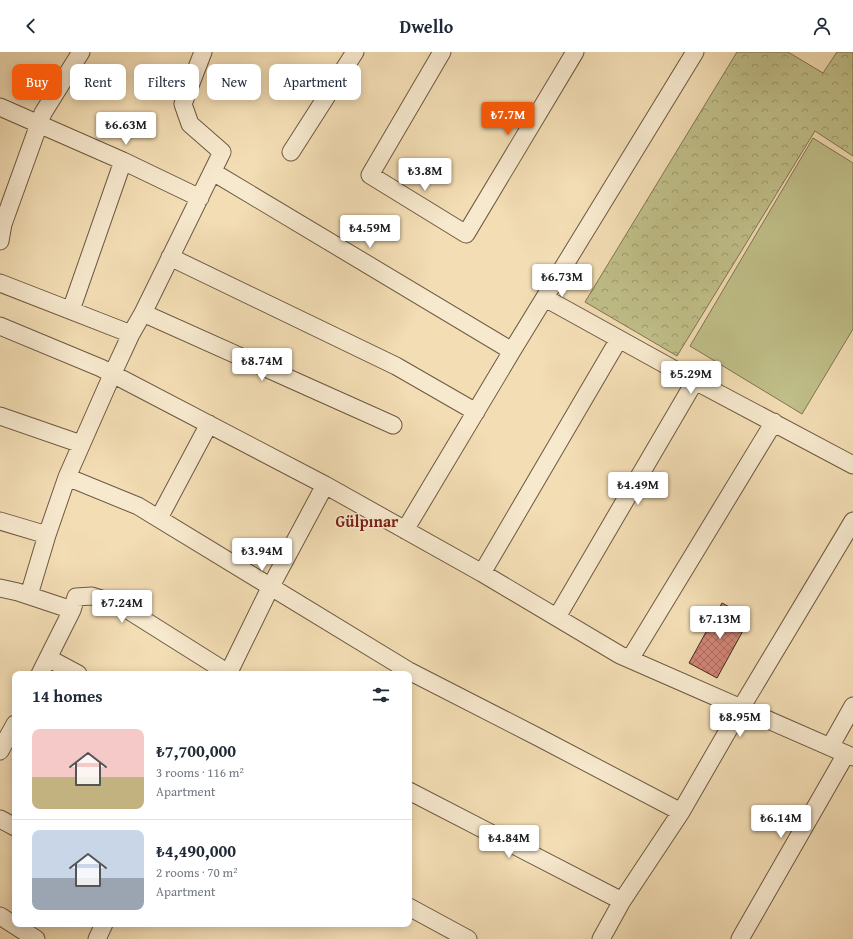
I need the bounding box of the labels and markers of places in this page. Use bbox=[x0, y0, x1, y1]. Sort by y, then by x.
pin: ₺7.7M bbox=[480, 102, 536, 136]
pin: ₺6.63M bbox=[93, 112, 159, 146]
pin: ₺3.8M bbox=[397, 158, 453, 192]
pin: ₺4.59M bbox=[337, 215, 403, 249]
pin: ₺6.73M bbox=[529, 264, 595, 298]
pin: ₺8.74M bbox=[229, 348, 295, 382]
pin: ₺5.29M bbox=[658, 361, 724, 395]
pin: ₺4.49M bbox=[605, 472, 671, 506]
pin: ₺3.94M bbox=[229, 538, 295, 572]
pin: ₺7.24M bbox=[89, 590, 155, 624]
pin: ₺7.13M bbox=[687, 606, 753, 640]
pin: ₺8.95M bbox=[707, 704, 773, 738]
pin: ₺6.14M bbox=[748, 805, 814, 839]
pin: ₺4.84M bbox=[476, 825, 542, 859]

